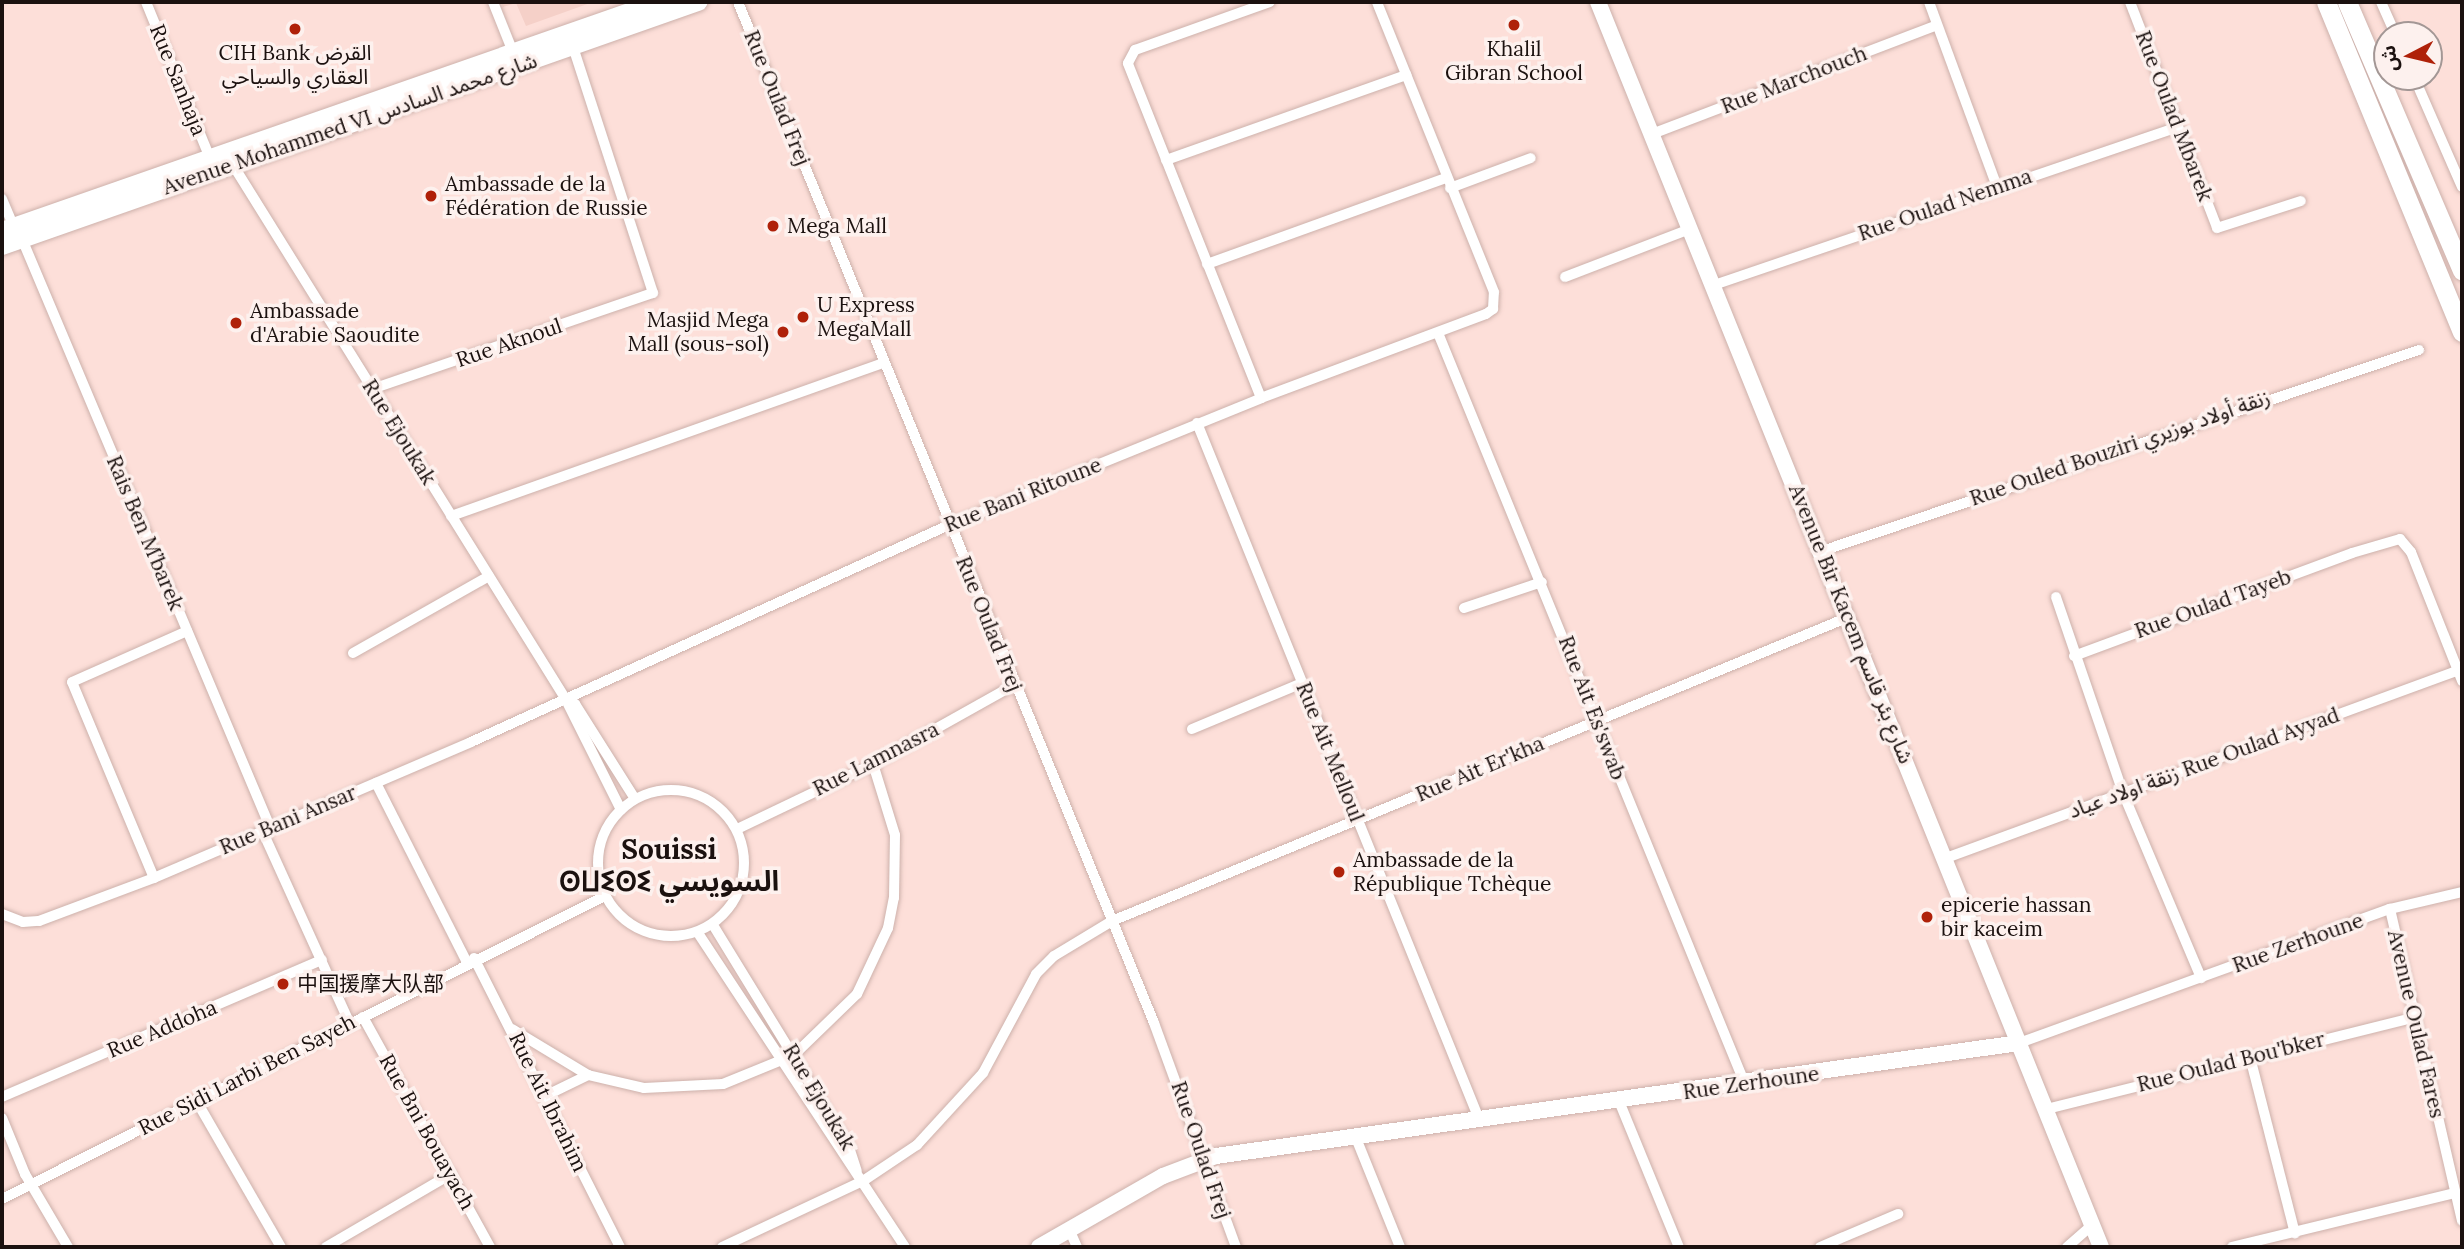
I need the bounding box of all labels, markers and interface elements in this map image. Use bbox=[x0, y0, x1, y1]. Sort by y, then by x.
marker: Khalil Gibran School bbox=[1506, 17, 1522, 33]
street label: Rue Sanhaja bbox=[144, 21, 212, 139]
marker: CIH Bank القرض العقاري والسياحي bbox=[287, 21, 303, 37]
north arrow bbox=[2373, 21, 2443, 91]
street label: Rue Oulad Frej bbox=[738, 27, 816, 169]
street label: Rue Oulad Mbarek bbox=[2130, 27, 2218, 205]
place label: Khalil Gibran School bbox=[1445, 36, 1583, 86]
place label: CIH Bank القرض العقاري والسياحي bbox=[218, 40, 372, 90]
street label: Rue Marchouch bbox=[1718, 41, 1870, 119]
text: ش bbox=[2376, 44, 2403, 73]
street label: Avenue Mohammed VI شارع محمد السادس bbox=[159, 48, 541, 200]
street label: Rue Oulad Nemma bbox=[1855, 163, 2035, 247]
place label: Ambassade de la Fédération de Russie bbox=[445, 171, 648, 221]
marker: Ambassade de la Fédération de Russie bbox=[423, 188, 439, 204]
place label: Mega Mall bbox=[787, 213, 887, 239]
marker: Mega Mall bbox=[765, 218, 781, 234]
place label: U Express MegaMall bbox=[817, 292, 915, 342]
place label: Ambassade d'Arabie Saoudite bbox=[250, 298, 420, 348]
place label: Masjid Mega Mall (sous-sol) bbox=[627, 307, 769, 357]
marker: U Express MegaMall bbox=[795, 309, 811, 325]
street label: Rue Aknoul bbox=[453, 313, 565, 373]
marker: Ambassade d'Arabie Saoudite bbox=[228, 315, 244, 331]
marker: Masjid Mega Mall (sous-sol) bbox=[775, 324, 791, 340]
street label: Rue Ejoukak bbox=[357, 375, 441, 489]
street label: Rue Ouled Bouziri زنقة أولاد بوزيري bbox=[1966, 385, 2274, 511]
street label: Rais Ben M’barek bbox=[101, 452, 189, 614]
street label: Rue Bani Ritoune bbox=[941, 452, 1105, 538]
street label: Avenue Bir Kacem شارع بئر قاسم bbox=[1783, 481, 1919, 767]
street label: Rue Oulad Frej bbox=[950, 553, 1028, 695]
street label: Rue Oulad Tayeb bbox=[2131, 564, 2295, 644]
street label: Rue Ait Es'swab bbox=[1553, 632, 1631, 784]
street label: Rue Ait Melloul bbox=[1291, 679, 1369, 825]
street label: زنقة اولاد عياد Rue Oulad Ayyad bbox=[2065, 702, 2343, 824]
street label: Rue Lamnasra bbox=[809, 716, 943, 802]
street label: Rue Ait Er'kha bbox=[1412, 731, 1548, 807]
street label: Rue Bani Ansar bbox=[216, 780, 360, 860]
district label: Souissi ⵙⵡⵉⵙⵉ السويسي bbox=[559, 832, 779, 898]
place label: Ambassade de la République Tchèque bbox=[1353, 847, 1551, 897]
marker: Ambassade de la République Tchèque bbox=[1331, 864, 1347, 880]
place label: epicerie hassan bir kaceim bbox=[1941, 892, 2092, 942]
street label: Rue Zerhoune bbox=[2229, 908, 2367, 978]
marker: epicerie hassan bir kaceim bbox=[1919, 909, 1935, 925]
street label: Avenue Oulad Fares bbox=[2382, 928, 2450, 1120]
place label: 中国援摩大队部 bbox=[297, 971, 444, 997]
marker: 中国援摩大队部 bbox=[275, 976, 291, 992]
street label: Rue Addoha bbox=[103, 995, 221, 1063]
street label: Rue Sidi Larbi Ben Sayeh bbox=[134, 1009, 360, 1141]
street label: Rue Oulad Bou'bker bbox=[2135, 1026, 2327, 1098]
street label: Rue Ait Ibrahim bbox=[503, 1028, 593, 1176]
street label: Rue Ejoukak bbox=[777, 1039, 861, 1155]
street label: Rue Bni Bouayach bbox=[374, 1050, 480, 1214]
street label: Rue Zerhoune bbox=[1681, 1061, 1821, 1105]
street label: Rue Oulad Frej bbox=[1166, 1078, 1236, 1222]

